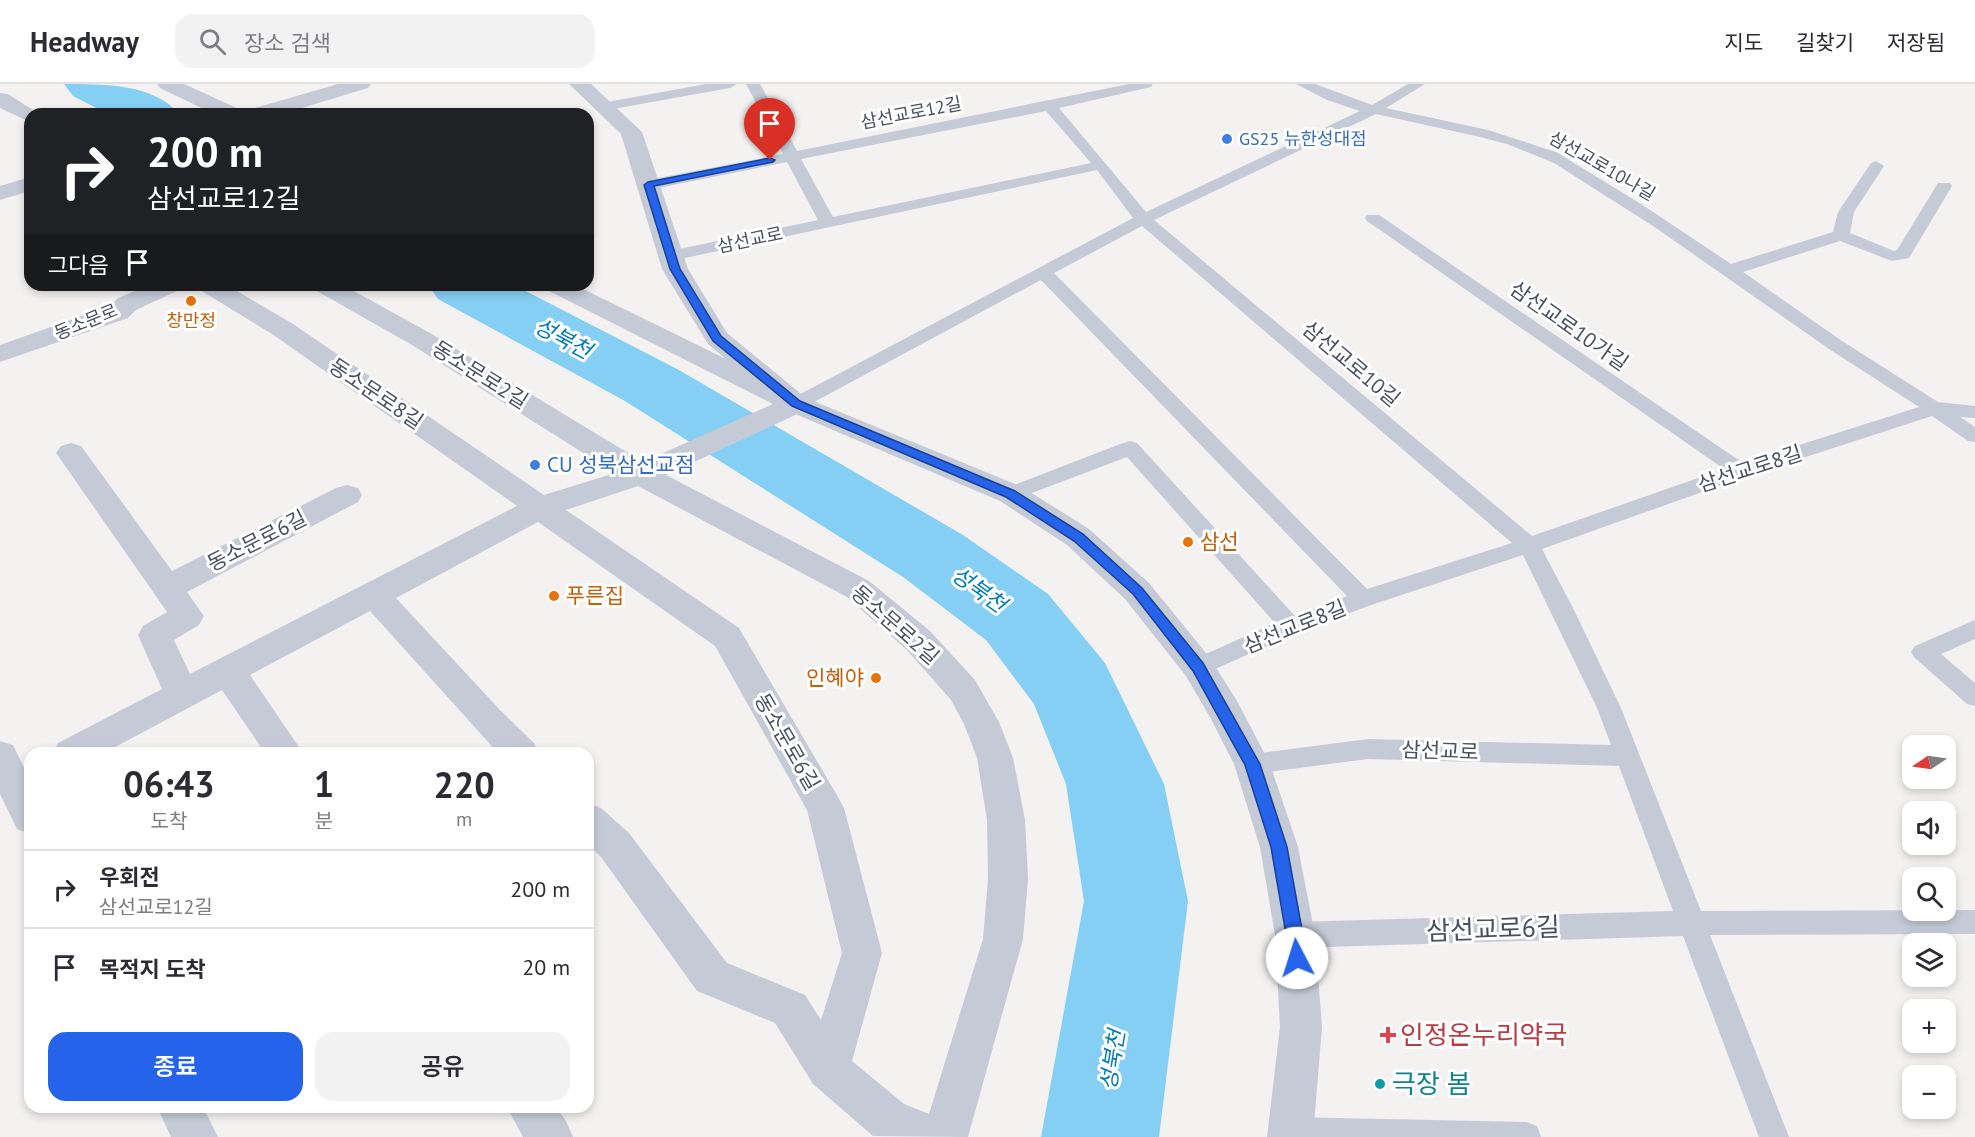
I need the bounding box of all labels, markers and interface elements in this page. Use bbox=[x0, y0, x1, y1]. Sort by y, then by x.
search box bbox=[175, 14, 595, 68]
text: Headway bbox=[30, 23, 139, 60]
icon: search bbox=[196, 25, 229, 58]
text: 장소 검색 bbox=[244, 29, 331, 57]
text: 지도 bbox=[1724, 29, 1763, 56]
text: 길찾기 bbox=[1796, 29, 1854, 56]
text: 저장됨 bbox=[1887, 29, 1945, 56]
street label: 삼선교로12길 bbox=[858, 91, 963, 134]
pin bbox=[744, 98, 795, 160]
icon: arrive bbox=[753, 107, 786, 140]
text: 200 m bbox=[147, 124, 263, 179]
street label: 삼선교로10나길 bbox=[1545, 126, 1660, 205]
place label: GS25 뉴한성대점 bbox=[1239, 127, 1367, 150]
icon: right bbox=[48, 132, 126, 210]
marker: GS25 뉴한성대점 bbox=[1220, 132, 1234, 146]
text: 삼선교로12길 bbox=[147, 181, 301, 215]
street label: 삼선교로 bbox=[715, 221, 785, 258]
icon: arrive bbox=[121, 246, 154, 279]
text: 그다음 bbox=[48, 251, 109, 279]
street label: 삼선교로10가길 bbox=[1505, 275, 1634, 376]
marker: 창만정 bbox=[184, 294, 198, 308]
street label: 동소문로 bbox=[51, 298, 121, 345]
place label: 창만정 bbox=[166, 309, 216, 332]
water label: 성북천 bbox=[530, 311, 599, 366]
street label: 삼선교로10길 bbox=[1297, 315, 1406, 412]
street label: 동소문로2길 bbox=[427, 334, 533, 415]
street label: 동소문로8길 bbox=[324, 352, 429, 435]
street label: 삼선교로8길 bbox=[1694, 439, 1805, 498]
place label: CU 성북삼선교점 bbox=[547, 451, 694, 478]
marker: CU 성북삼선교점 bbox=[528, 458, 542, 472]
street label: 동소문로6길 bbox=[203, 504, 311, 577]
place label: 삼선 bbox=[1200, 528, 1239, 555]
marker: 삼선 bbox=[1181, 535, 1195, 549]
water label: 성북천 bbox=[946, 560, 1014, 620]
street label: 동소문로2길 bbox=[846, 579, 945, 670]
place label: 푸른집 bbox=[566, 582, 624, 609]
marker: 푸른집 bbox=[547, 589, 561, 603]
street label: 삼선교로8길 bbox=[1240, 594, 1350, 659]
place label: 인혜야 bbox=[806, 664, 864, 691]
marker: 인혜야 bbox=[869, 671, 883, 685]
street label: 동소문로6길 bbox=[749, 688, 826, 795]
north arrow bbox=[1902, 735, 1956, 789]
map controls bbox=[1902, 735, 1956, 1119]
street label: 삼선교로 bbox=[1401, 736, 1479, 765]
text: 06:43 bbox=[123, 760, 215, 807]
text: 1 bbox=[314, 760, 334, 807]
text: 220 bbox=[433, 761, 495, 808]
button: sound bbox=[1902, 801, 1956, 855]
text: m bbox=[456, 806, 472, 832]
text: 도착 bbox=[151, 808, 187, 834]
text: 분 bbox=[315, 808, 333, 834]
text: 우회전 bbox=[99, 863, 160, 891]
button: search bbox=[1902, 867, 1956, 921]
icon: right bbox=[48, 873, 81, 906]
text: 200 m bbox=[510, 875, 570, 903]
text: 삼선교로12길 bbox=[99, 894, 213, 920]
street label: 삼선교로6길 bbox=[1426, 910, 1560, 947]
position arrow bbox=[1265, 926, 1329, 990]
button: layers bbox=[1902, 933, 1956, 987]
icon: arrive bbox=[48, 951, 81, 984]
text: 20 m bbox=[522, 953, 570, 981]
text: 목적지 도착 bbox=[99, 955, 206, 983]
button: + bbox=[1902, 999, 1956, 1053]
place label: 인정온누리약국 bbox=[1400, 1018, 1567, 1051]
water label: 성북천 bbox=[1093, 1025, 1131, 1092]
marker: 인정온누리약국 bbox=[1381, 1028, 1395, 1042]
button: 종료 bbox=[48, 1032, 303, 1101]
button: 공유 bbox=[315, 1032, 570, 1101]
button: − bbox=[1902, 1065, 1956, 1119]
place label: 극장 봄 bbox=[1392, 1067, 1471, 1100]
marker: 극장 봄 bbox=[1373, 1077, 1387, 1091]

